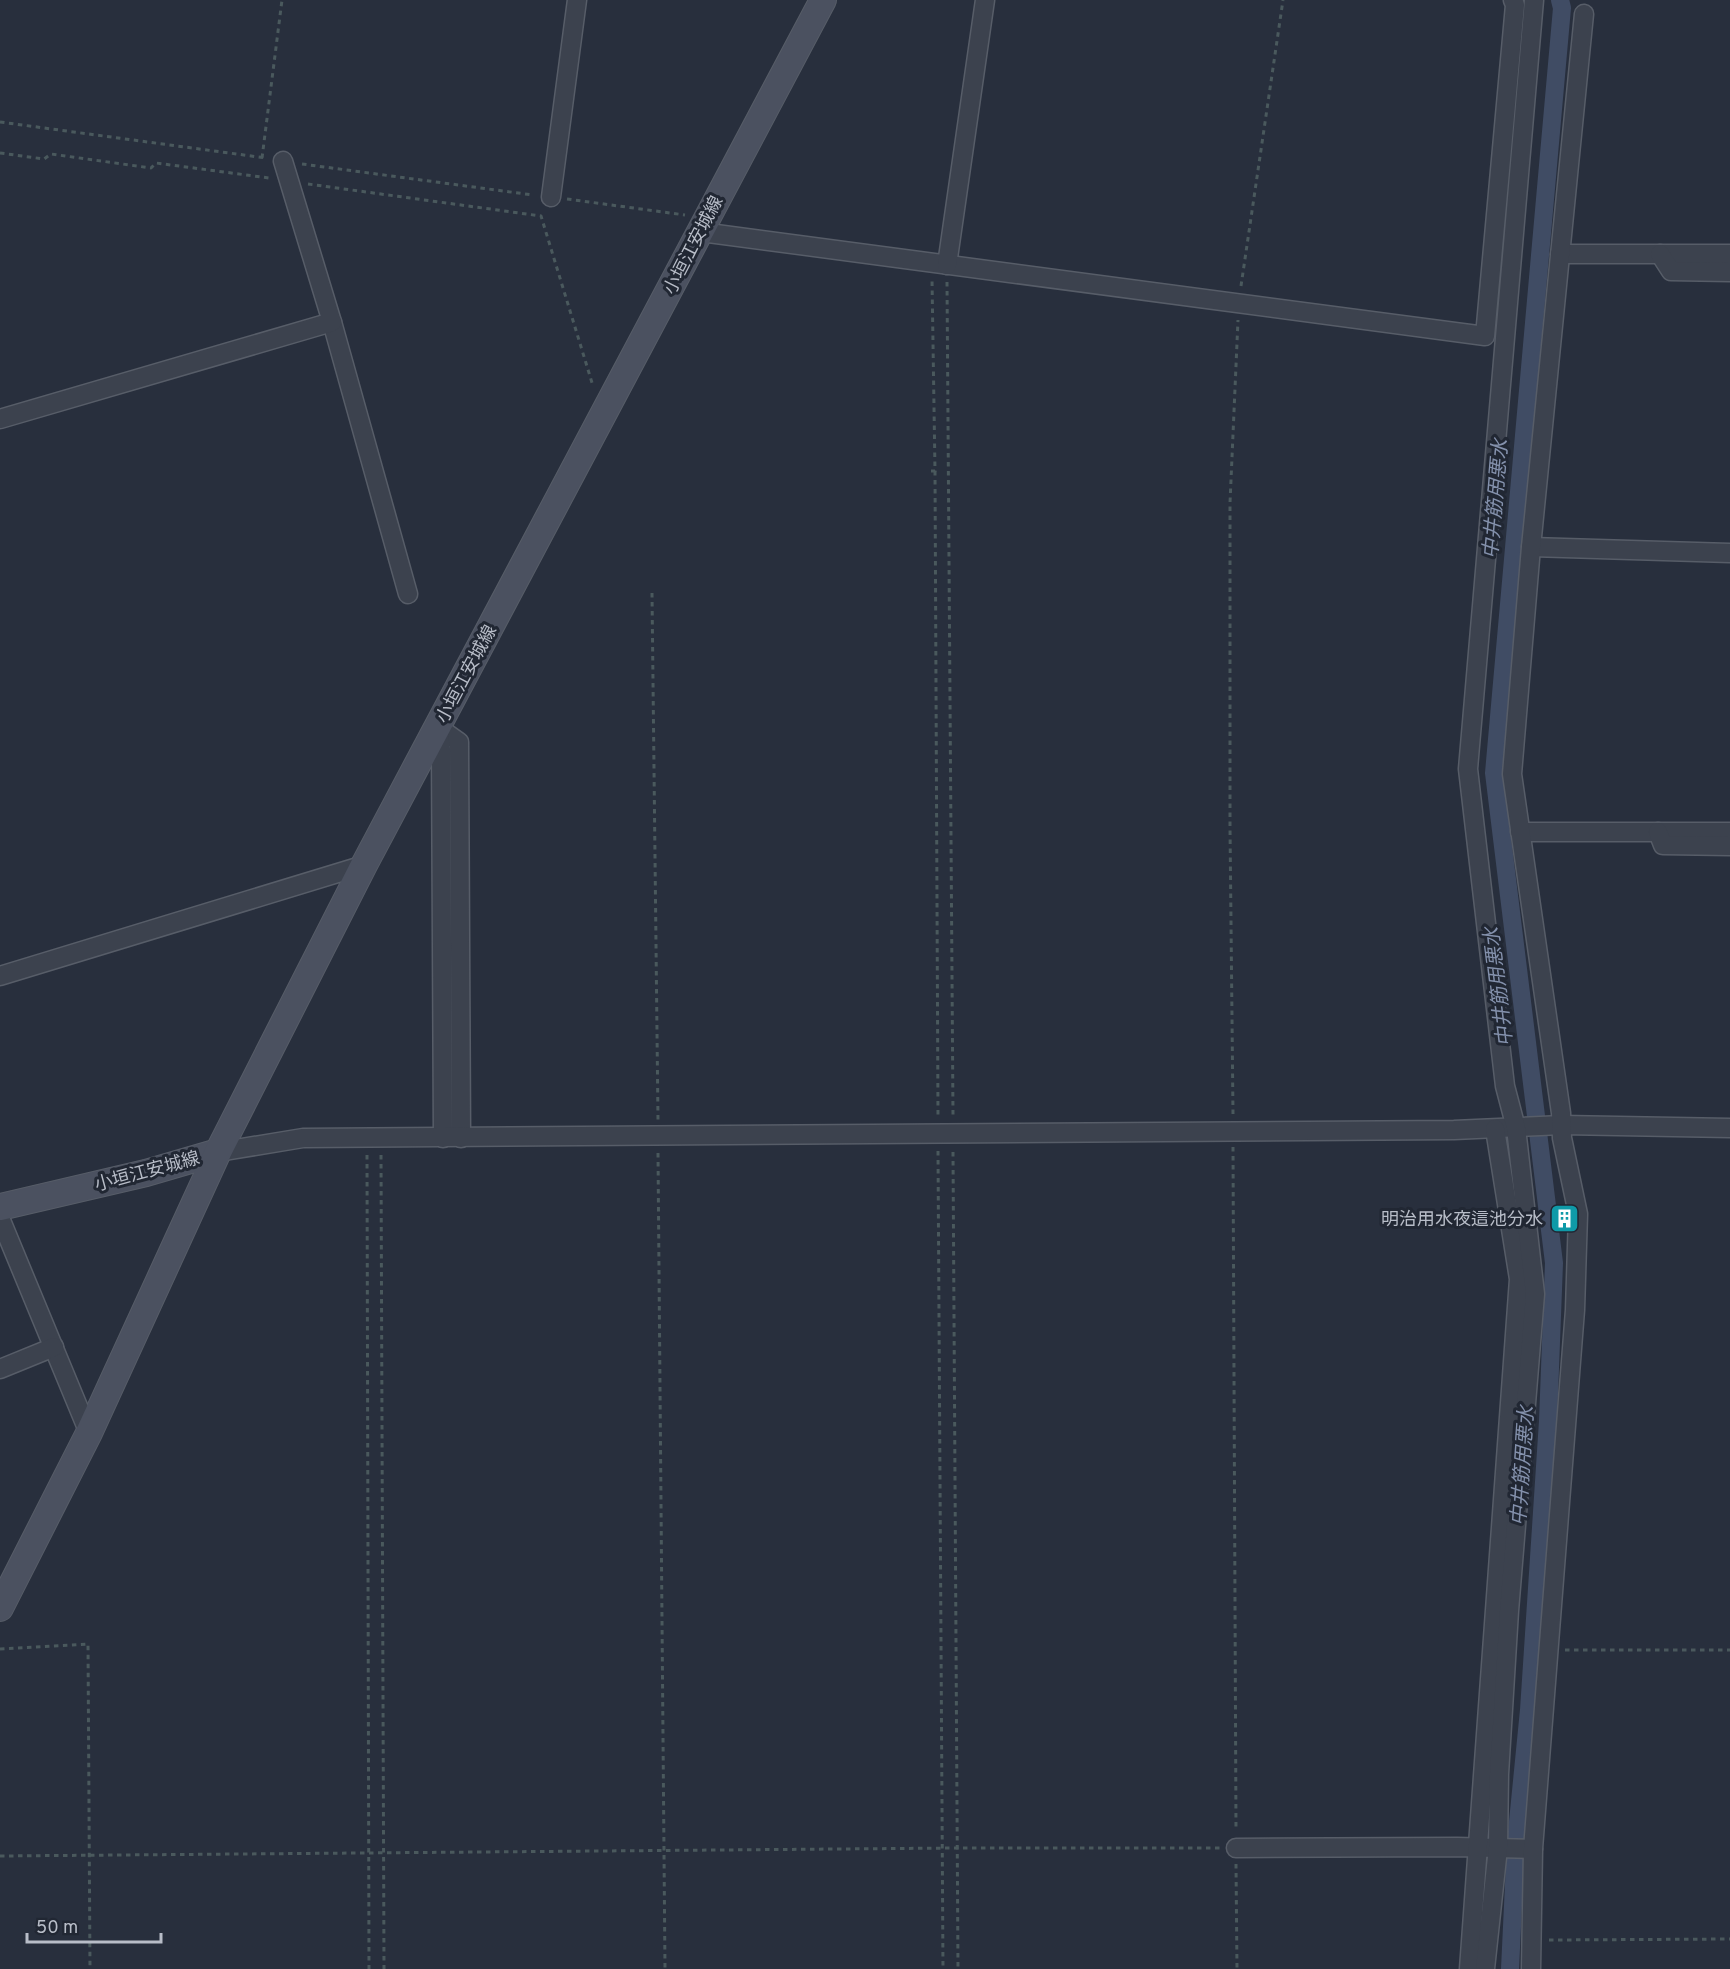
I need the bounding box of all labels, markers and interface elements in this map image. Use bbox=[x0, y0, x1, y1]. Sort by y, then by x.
street label: 小垣江安城線 bbox=[660, 192, 729, 299]
water label: 中井筋用悪水 bbox=[1479, 436, 1515, 560]
street label: 小垣江安城線 bbox=[432, 622, 503, 728]
water label: 中井筋用悪水 bbox=[1480, 924, 1520, 1048]
street label: 小垣江安城線 bbox=[92, 1147, 203, 1198]
building icon: 明治用水夜這池分水 bbox=[1548, 1203, 1580, 1235]
place label: 明治用水夜這池分水 bbox=[1381, 1209, 1543, 1232]
water label: 中井筋用悪水 bbox=[1507, 1403, 1541, 1527]
scale bar bbox=[27, 1906, 160, 1944]
text: 50 m bbox=[36, 1917, 78, 1940]

